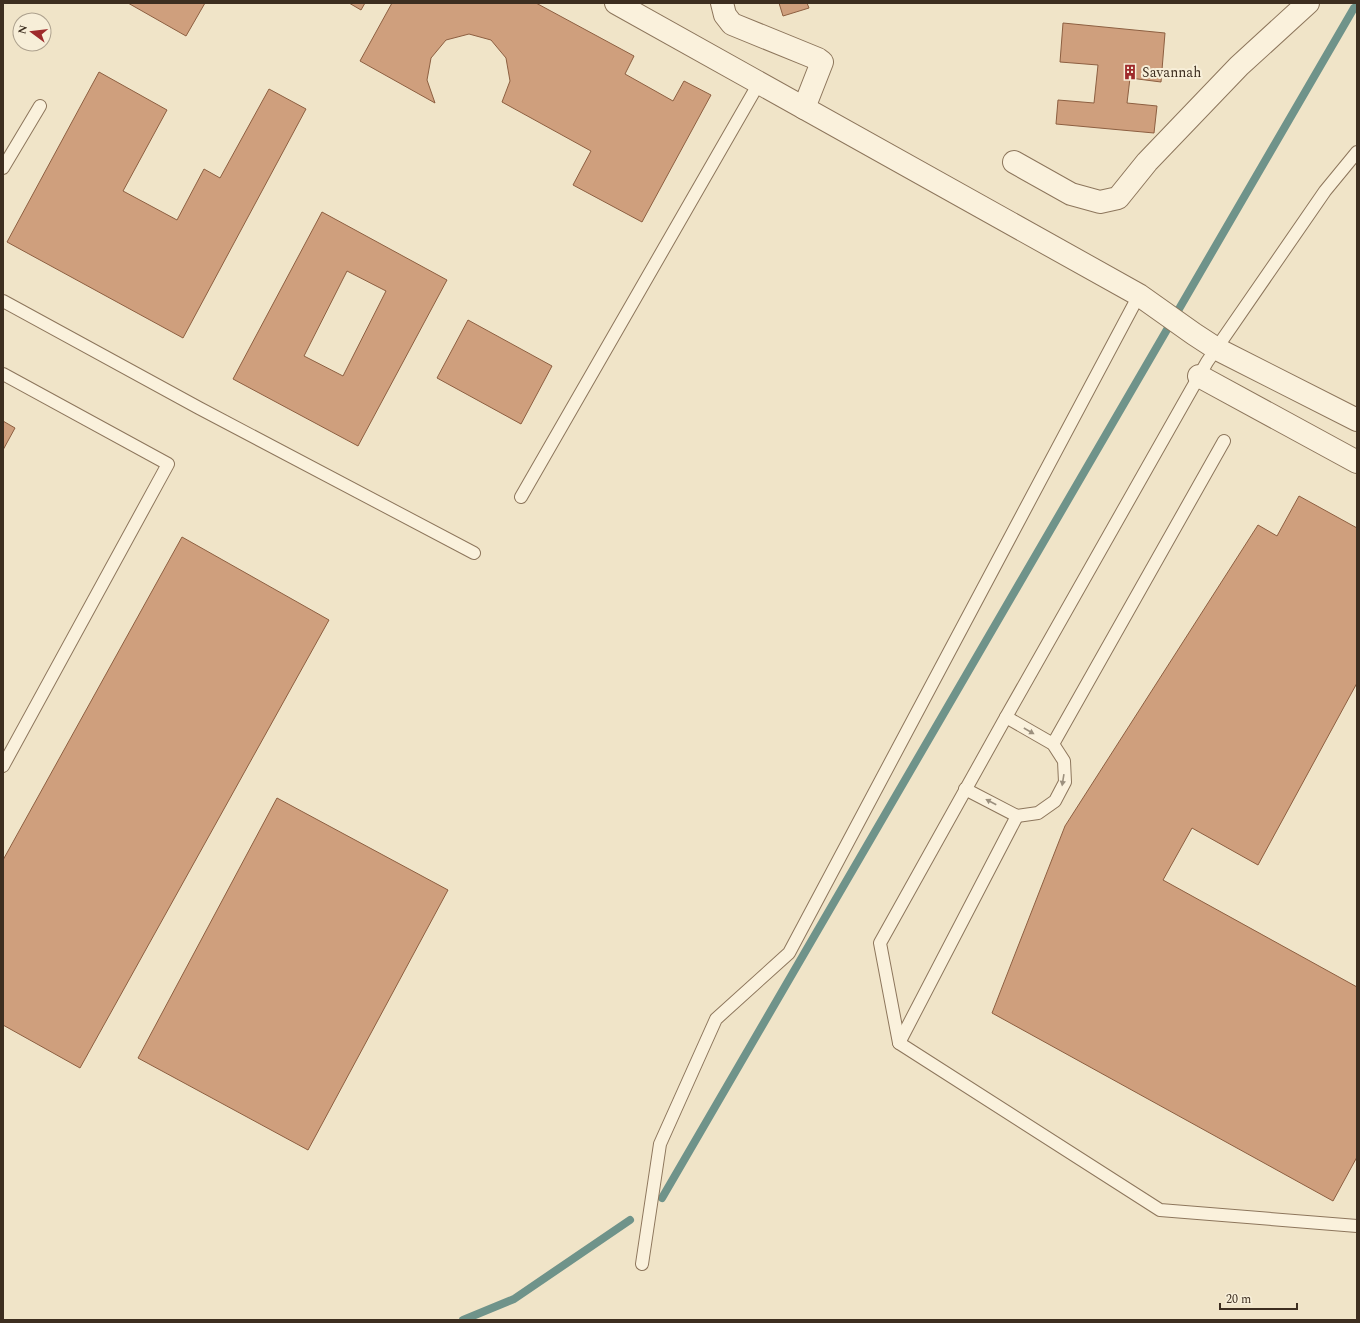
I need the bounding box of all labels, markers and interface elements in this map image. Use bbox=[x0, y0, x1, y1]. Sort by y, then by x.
north arrow bbox=[12, 12, 52, 52]
text: N bbox=[13, 23, 32, 36]
place label: Savannah bbox=[1142, 62, 1201, 83]
building icon: Savannah bbox=[1121, 63, 1139, 81]
one-way arrow bbox=[1024, 727, 1035, 734]
one-way arrow bbox=[1060, 774, 1066, 786]
one-way arrow bbox=[985, 799, 997, 806]
scale bar bbox=[1220, 1285, 1297, 1311]
text: 20 m bbox=[1226, 1290, 1251, 1309]

